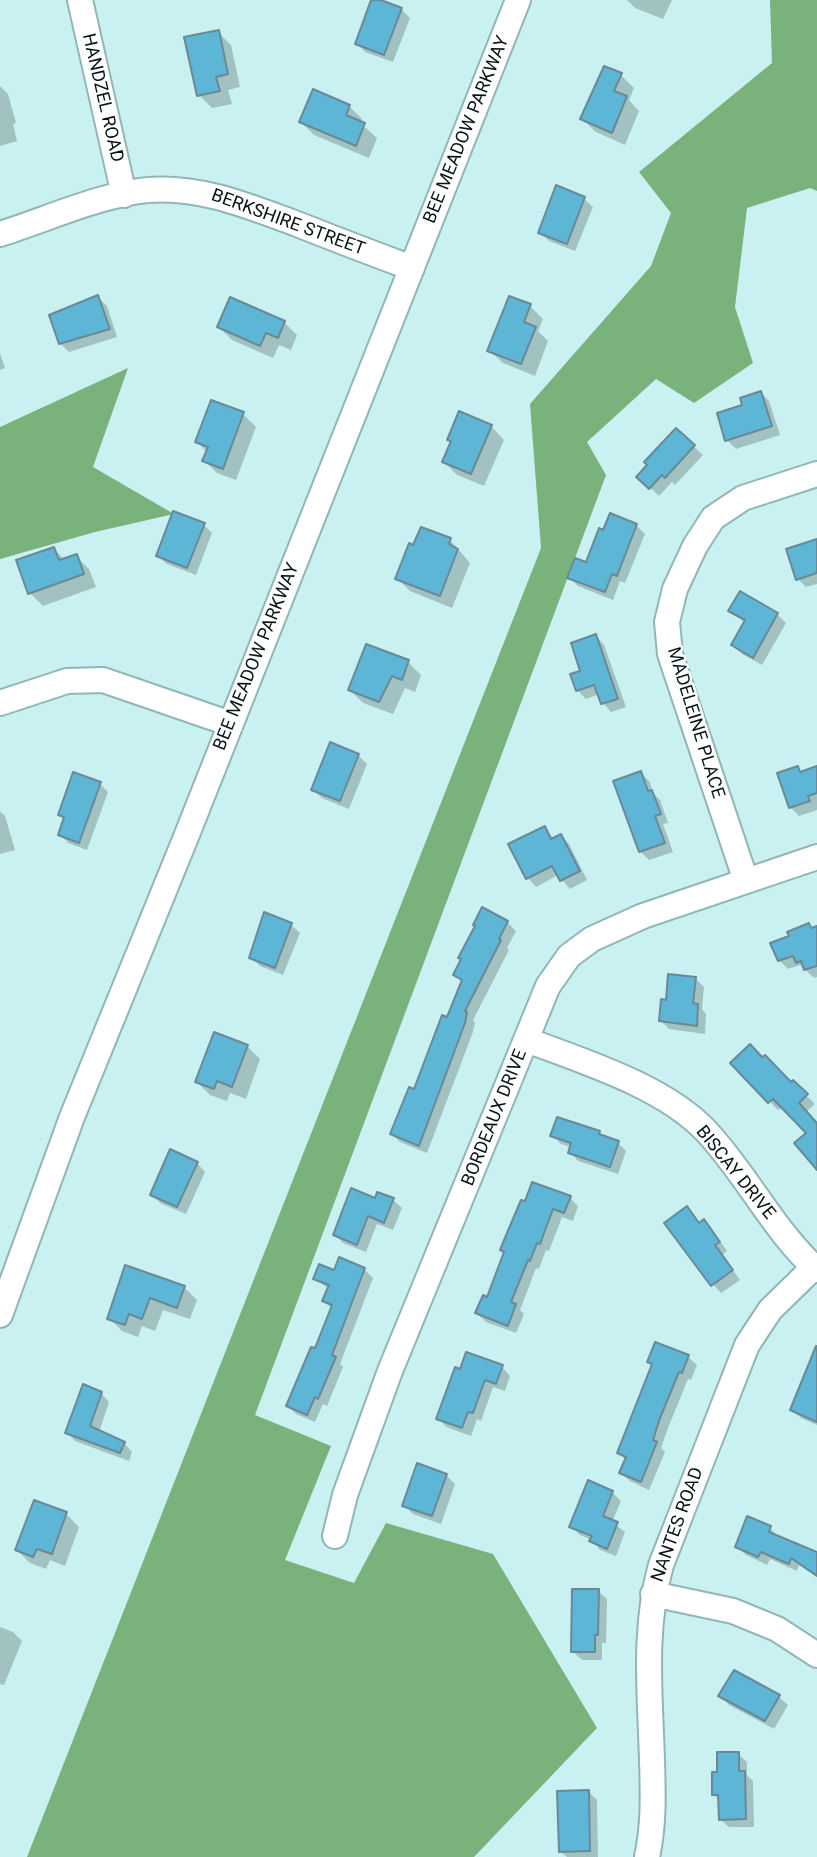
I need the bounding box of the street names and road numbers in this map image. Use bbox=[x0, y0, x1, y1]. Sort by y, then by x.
street label: HANDZEL ROAD bbox=[77, 32, 127, 164]
street label: BEE MEADOW PARKWAY bbox=[420, 33, 514, 227]
street label: BERKSHIRE STREET bbox=[208, 185, 368, 261]
street label: BEE MEADOW PARKWAY bbox=[210, 560, 304, 754]
street label: MADELEINE PLACE bbox=[662, 645, 728, 801]
street label: BORDEAUX DRIVE bbox=[458, 1047, 532, 1189]
street label: BISCAY DRIVE bbox=[691, 1122, 779, 1224]
street label: NANTES ROAD bbox=[647, 1465, 709, 1585]

